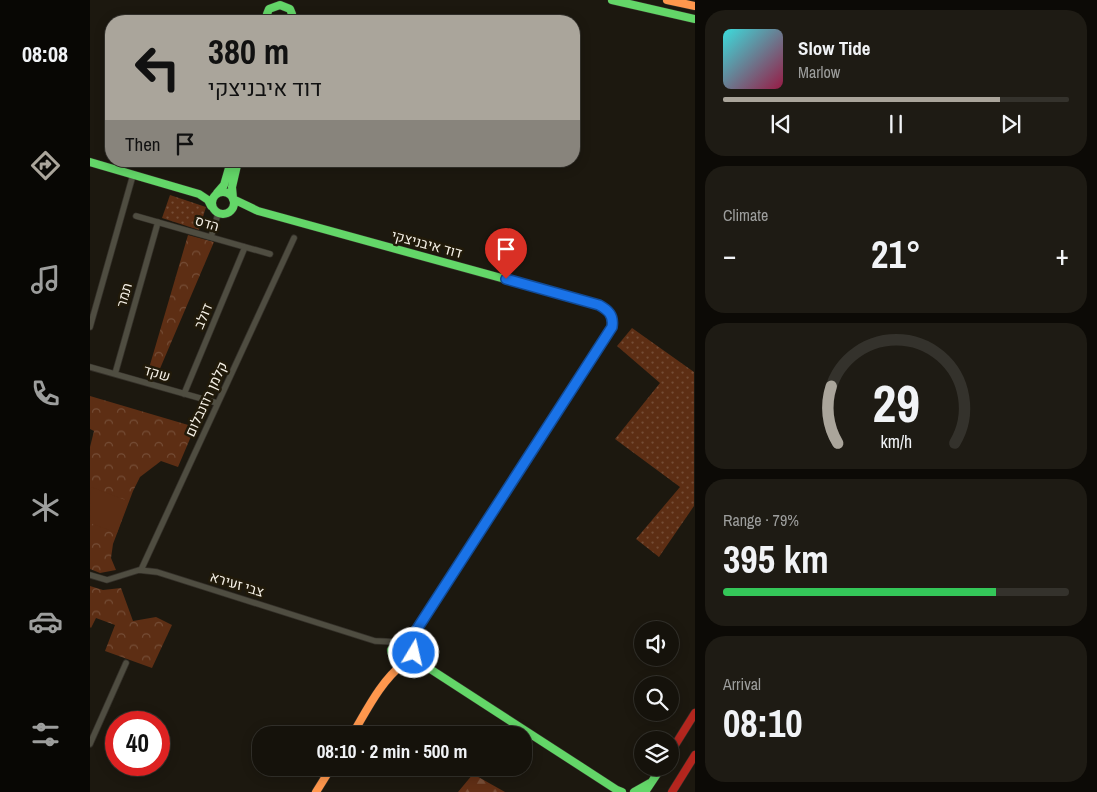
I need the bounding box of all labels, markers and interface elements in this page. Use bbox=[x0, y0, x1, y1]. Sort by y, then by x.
text: 380 m bbox=[208, 28, 289, 75]
icon: left bbox=[125, 35, 190, 100]
text: Slow Tide bbox=[798, 35, 870, 61]
text: 08:08 bbox=[22, 39, 68, 69]
text: Marlow bbox=[798, 61, 840, 83]
text: דוד איבניצקי bbox=[208, 73, 322, 103]
icon: previous bbox=[767, 110, 795, 138]
icon: pause bbox=[882, 110, 910, 138]
icon: next bbox=[997, 110, 1025, 138]
icon: arrive bbox=[171, 130, 199, 158]
text: Then bbox=[125, 131, 161, 157]
icon: directions bbox=[28, 148, 63, 183]
text: Climate bbox=[723, 204, 768, 226]
street label: הדס bbox=[193, 211, 221, 235]
street label: דוד איבניצקי bbox=[390, 226, 464, 262]
pin bbox=[485, 228, 527, 279]
text: 21° bbox=[871, 229, 921, 280]
icon: arrive bbox=[492, 235, 520, 263]
text: − bbox=[723, 236, 736, 274]
text: + bbox=[1056, 236, 1069, 274]
icon: music bbox=[28, 262, 63, 297]
street label: תמר bbox=[112, 281, 136, 309]
street label: דולב bbox=[190, 301, 216, 331]
street label: קלמן רוזנבלום bbox=[181, 359, 231, 439]
street label: שקד bbox=[141, 361, 173, 385]
text: 29 bbox=[872, 368, 920, 438]
icon: phone bbox=[28, 376, 63, 411]
text: km/h bbox=[880, 430, 912, 454]
icon: climate bbox=[28, 490, 63, 525]
text: Range · 79% bbox=[723, 509, 799, 531]
text: 395 km bbox=[723, 534, 829, 585]
street label: צבי זעירא bbox=[208, 567, 267, 601]
icon: car bbox=[28, 604, 63, 639]
map controls bbox=[634, 621, 679, 776]
button: sound bbox=[634, 621, 679, 666]
position arrow bbox=[387, 626, 439, 678]
text: Arrival bbox=[723, 673, 761, 695]
button: search bbox=[634, 676, 679, 721]
text: 08:10 bbox=[723, 698, 803, 749]
speed limit sign: 40 bbox=[105, 711, 170, 776]
icon: filters bbox=[28, 717, 63, 752]
button: layers bbox=[634, 731, 679, 776]
text: 08:10 · 2 min · 500 m bbox=[317, 738, 467, 764]

